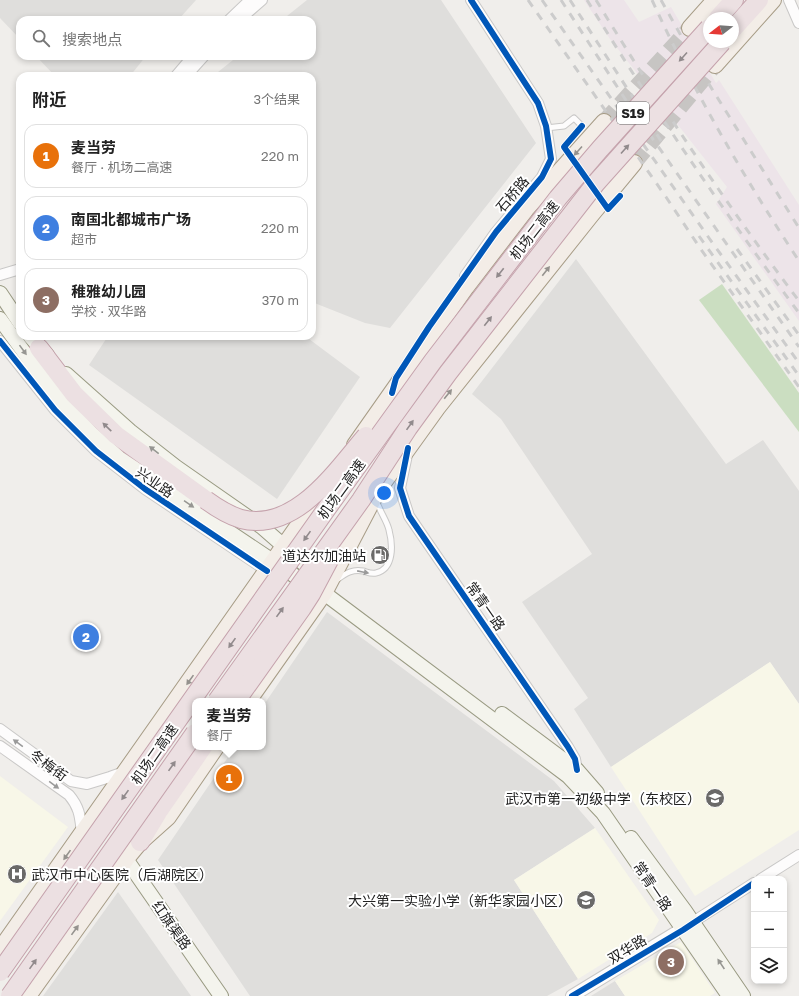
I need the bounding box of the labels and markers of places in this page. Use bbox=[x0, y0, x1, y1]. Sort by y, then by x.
fuel station icon: 道达尔加油站 bbox=[369, 544, 391, 566]
place label: 道达尔加油站 bbox=[282, 547, 366, 564]
pin: 2 bbox=[73, 622, 99, 652]
pin: 1 bbox=[216, 763, 242, 793]
school or university icon: 武汉市第一初级中学（东校区） bbox=[704, 787, 726, 809]
place label: 武汉市第一初级中学（东校区） bbox=[505, 790, 701, 807]
hospital icon: 武汉市中心医院（后湖院区） bbox=[6, 863, 28, 885]
place label: 武汉市中心医院（后湖院区） bbox=[31, 866, 213, 883]
school or university icon: 大兴第一实验小学（新华家园小区） bbox=[575, 889, 597, 911]
place label: 大兴第一实验小学（新华家园小区） bbox=[348, 892, 572, 909]
pin: 3 bbox=[658, 947, 684, 977]

